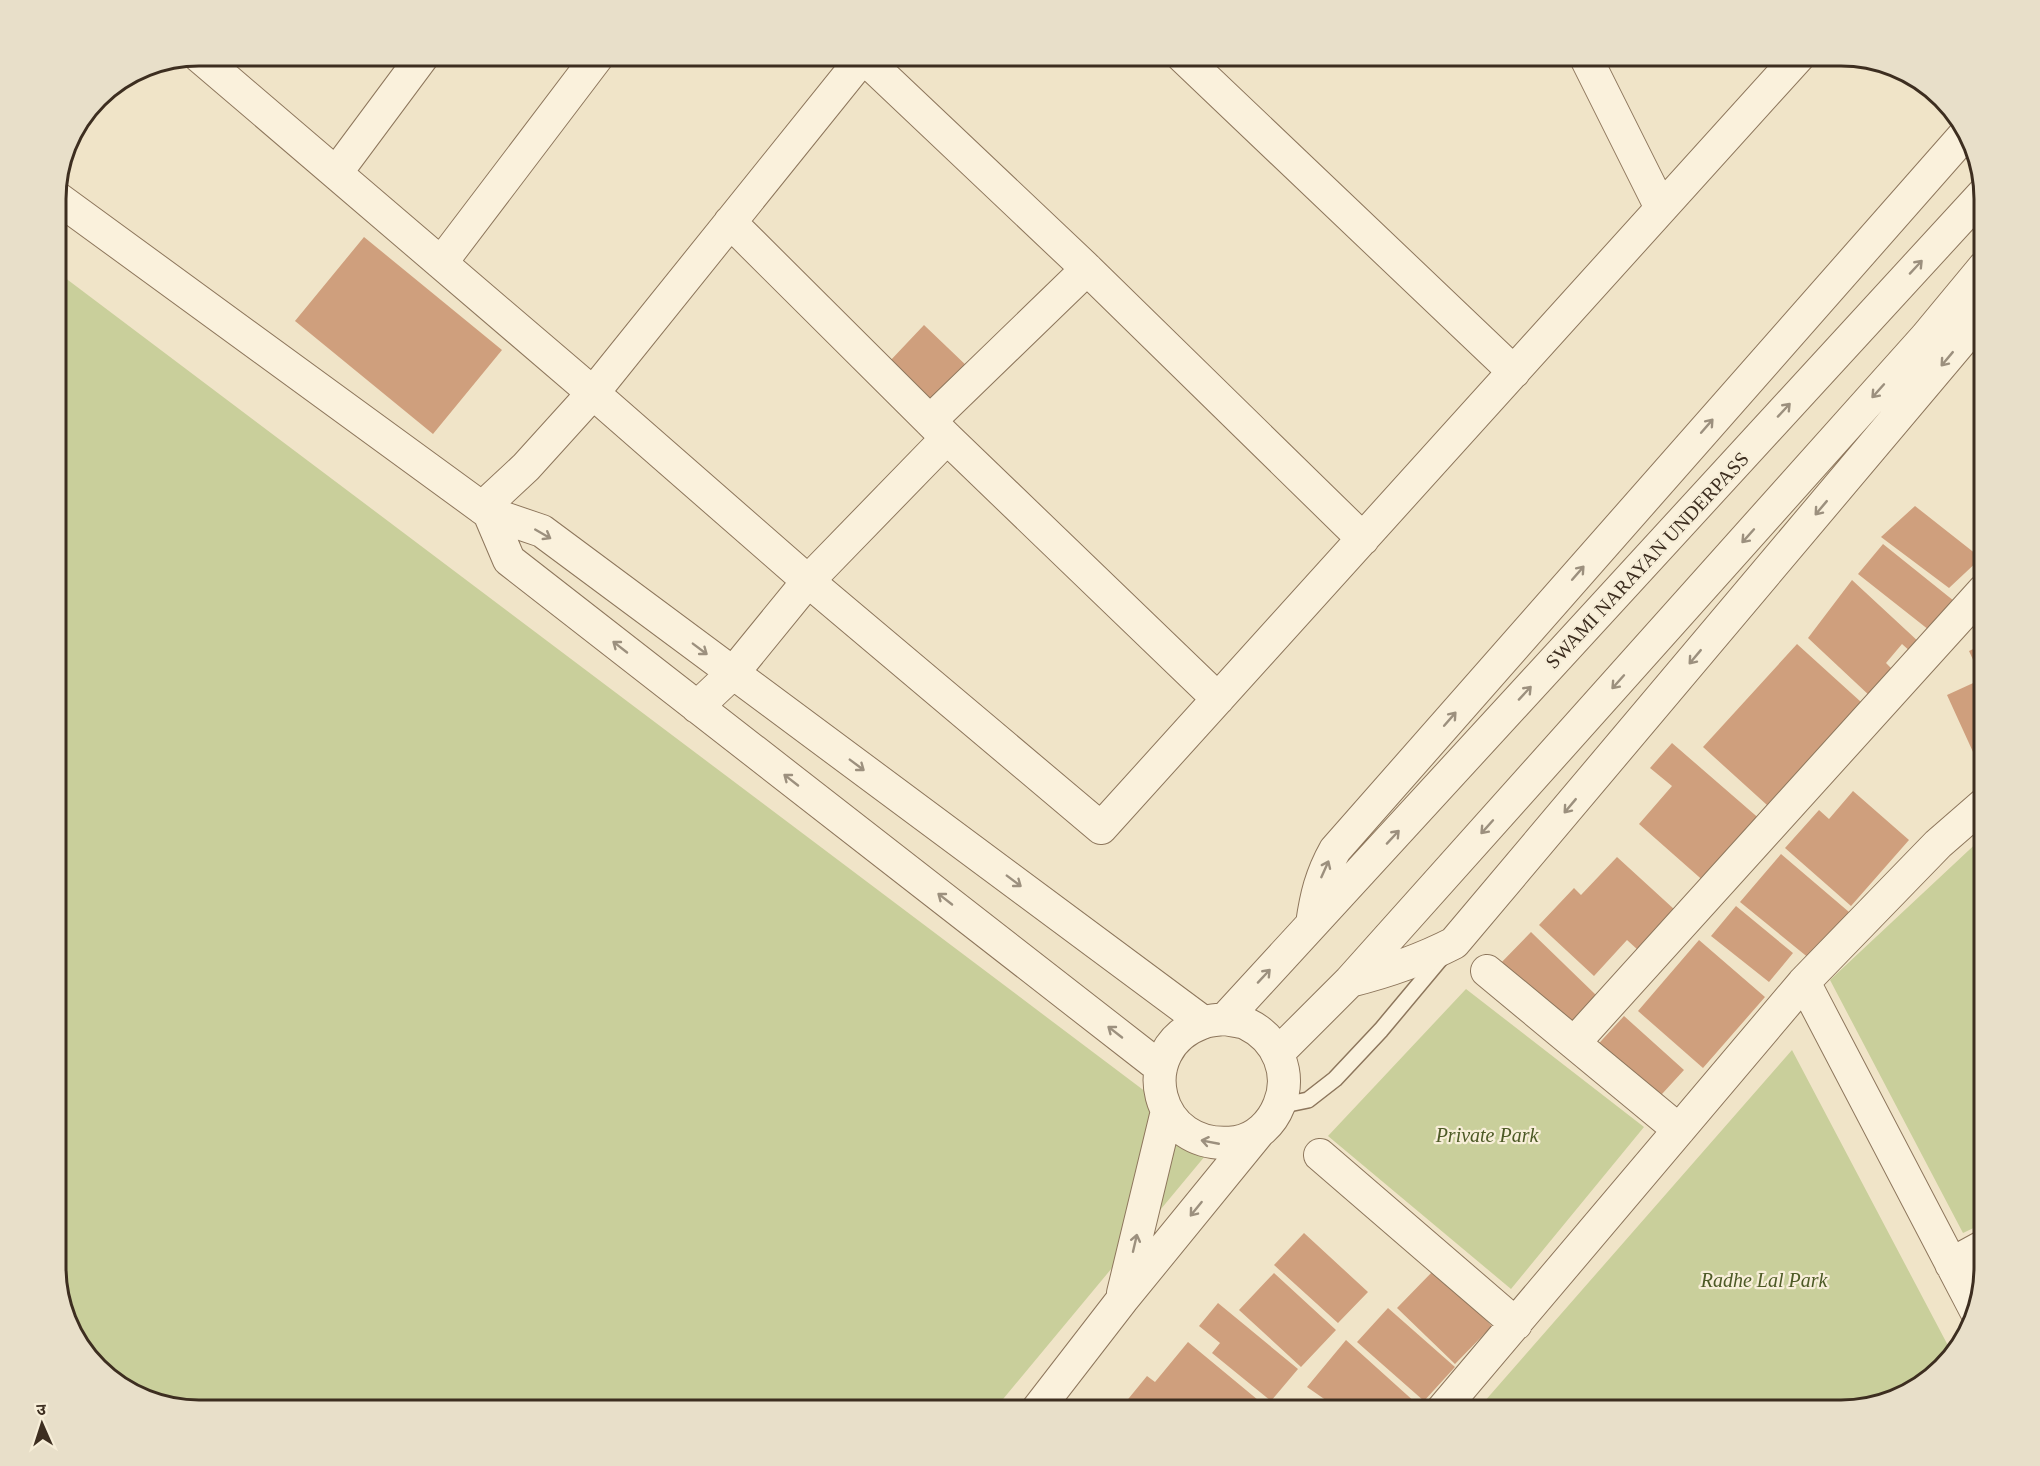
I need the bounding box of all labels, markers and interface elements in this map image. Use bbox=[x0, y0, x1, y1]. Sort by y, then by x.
one-way arrow bbox=[1909, 260, 1923, 275]
one-way arrow bbox=[1940, 351, 1954, 366]
one-way arrow bbox=[1871, 383, 1885, 398]
one-way arrow bbox=[1777, 403, 1792, 418]
one-way arrow bbox=[1700, 419, 1714, 434]
street label: SWAMI NARAYAN UNDERPASS bbox=[1541, 447, 1753, 673]
one-way arrow bbox=[1814, 500, 1828, 515]
one-way arrow bbox=[534, 528, 551, 540]
one-way arrow bbox=[1741, 529, 1755, 544]
one-way arrow bbox=[1571, 565, 1585, 580]
one-way arrow bbox=[613, 640, 629, 653]
one-way arrow bbox=[692, 643, 708, 655]
one-way arrow bbox=[1689, 649, 1702, 665]
one-way arrow bbox=[1611, 674, 1625, 689]
one-way arrow bbox=[1517, 686, 1531, 701]
one-way arrow bbox=[1443, 711, 1456, 727]
one-way arrow bbox=[849, 758, 865, 771]
one-way arrow bbox=[783, 773, 799, 786]
one-way arrow bbox=[1563, 798, 1576, 814]
one-way arrow bbox=[1480, 819, 1494, 834]
one-way arrow bbox=[1385, 829, 1400, 844]
one-way arrow bbox=[1320, 860, 1332, 878]
one-way arrow bbox=[1005, 875, 1021, 888]
one-way arrow bbox=[937, 893, 953, 906]
one-way arrow bbox=[1257, 969, 1271, 984]
one-way arrow bbox=[1107, 1026, 1123, 1039]
park label: Private Park bbox=[1435, 1124, 1539, 1146]
one-way arrow bbox=[1201, 1136, 1220, 1147]
one-way arrow bbox=[1190, 1201, 1203, 1217]
one-way arrow bbox=[1130, 1234, 1142, 1253]
park label: Radhe Lal Park bbox=[1700, 1269, 1828, 1291]
north arrow bbox=[12, 1394, 72, 1454]
text: उ bbox=[36, 1401, 47, 1418]

